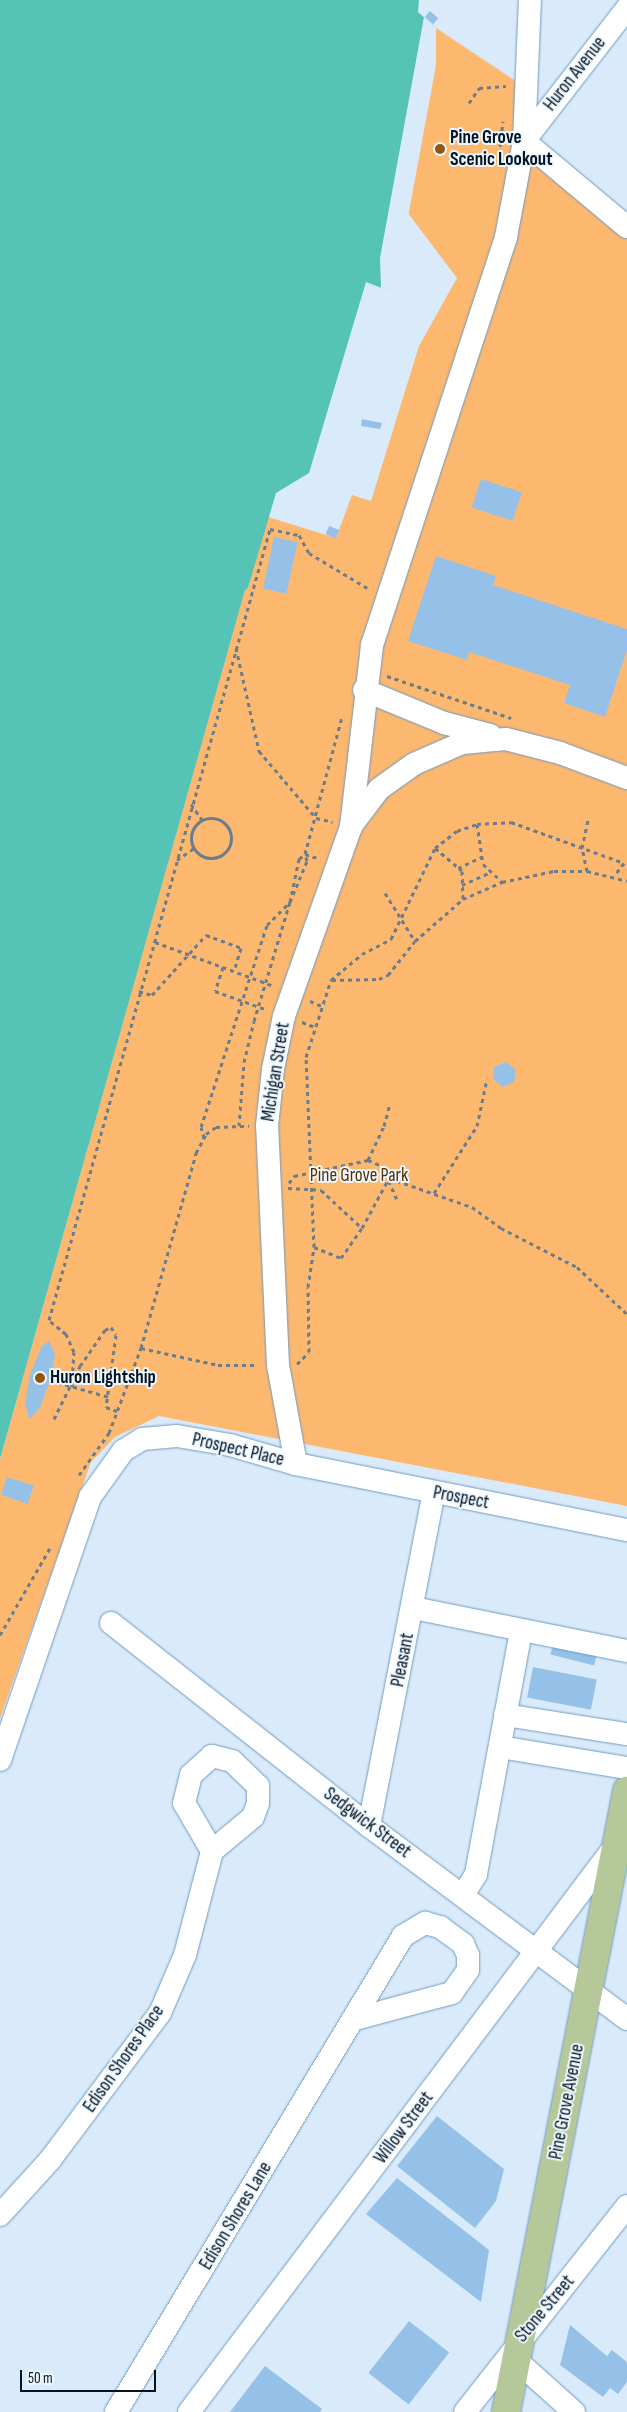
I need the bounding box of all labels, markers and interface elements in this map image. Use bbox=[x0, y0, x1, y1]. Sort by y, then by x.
street label: Huron Avenue bbox=[539, 32, 611, 116]
place label: Pine Grove Scenic Lookout bbox=[450, 127, 552, 171]
marker: Pine Grove Scenic Lookout bbox=[434, 143, 446, 155]
street label: Michigan Street bbox=[257, 1021, 295, 1123]
park label: Pine Grove Park bbox=[310, 1165, 408, 1187]
place label: Huron Lightship bbox=[50, 1367, 156, 1389]
marker: Huron Lightship bbox=[34, 1372, 46, 1384]
street label: Prospect Place bbox=[190, 1428, 286, 1472]
street label: Prospect bbox=[431, 1481, 491, 1515]
street label: Pleasant bbox=[387, 1631, 419, 1689]
street label: Sedgwick Street bbox=[319, 1783, 415, 1863]
street label: Edison Shores Place bbox=[79, 2001, 169, 2117]
street label: Pine Grove Avenue bbox=[545, 2042, 589, 2162]
street label: Willow Street bbox=[369, 2087, 439, 2169]
street label: Edison Shores Lane bbox=[195, 2158, 277, 2274]
street label: Stone Street bbox=[510, 2271, 580, 2347]
scale bar bbox=[22, 2360, 159, 2392]
text: 50 m bbox=[28, 2369, 53, 2388]

